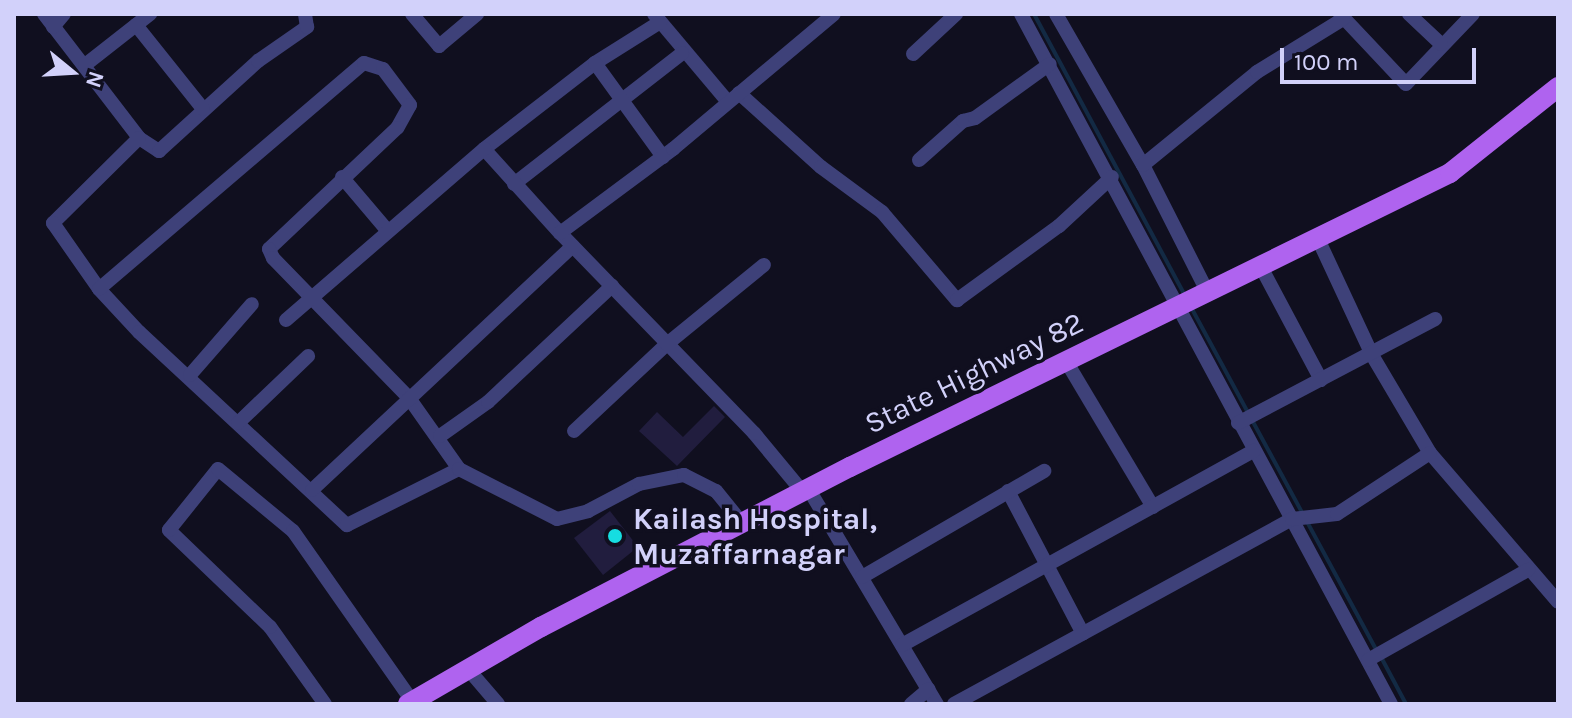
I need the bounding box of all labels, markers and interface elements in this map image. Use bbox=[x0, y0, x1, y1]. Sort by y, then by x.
north arrow bbox=[32, 32, 112, 112]
scale bar bbox=[1284, 32, 1480, 82]
text: 100 m bbox=[1294, 48, 1359, 76]
text: N bbox=[80, 68, 110, 91]
street label: State Highway 82 bbox=[859, 304, 1089, 442]
place label: Kailash Hospital, Muzaffarnagar bbox=[633, 501, 877, 572]
marker: Kailash Hospital, Muzaffarnagar bbox=[604, 525, 626, 547]

